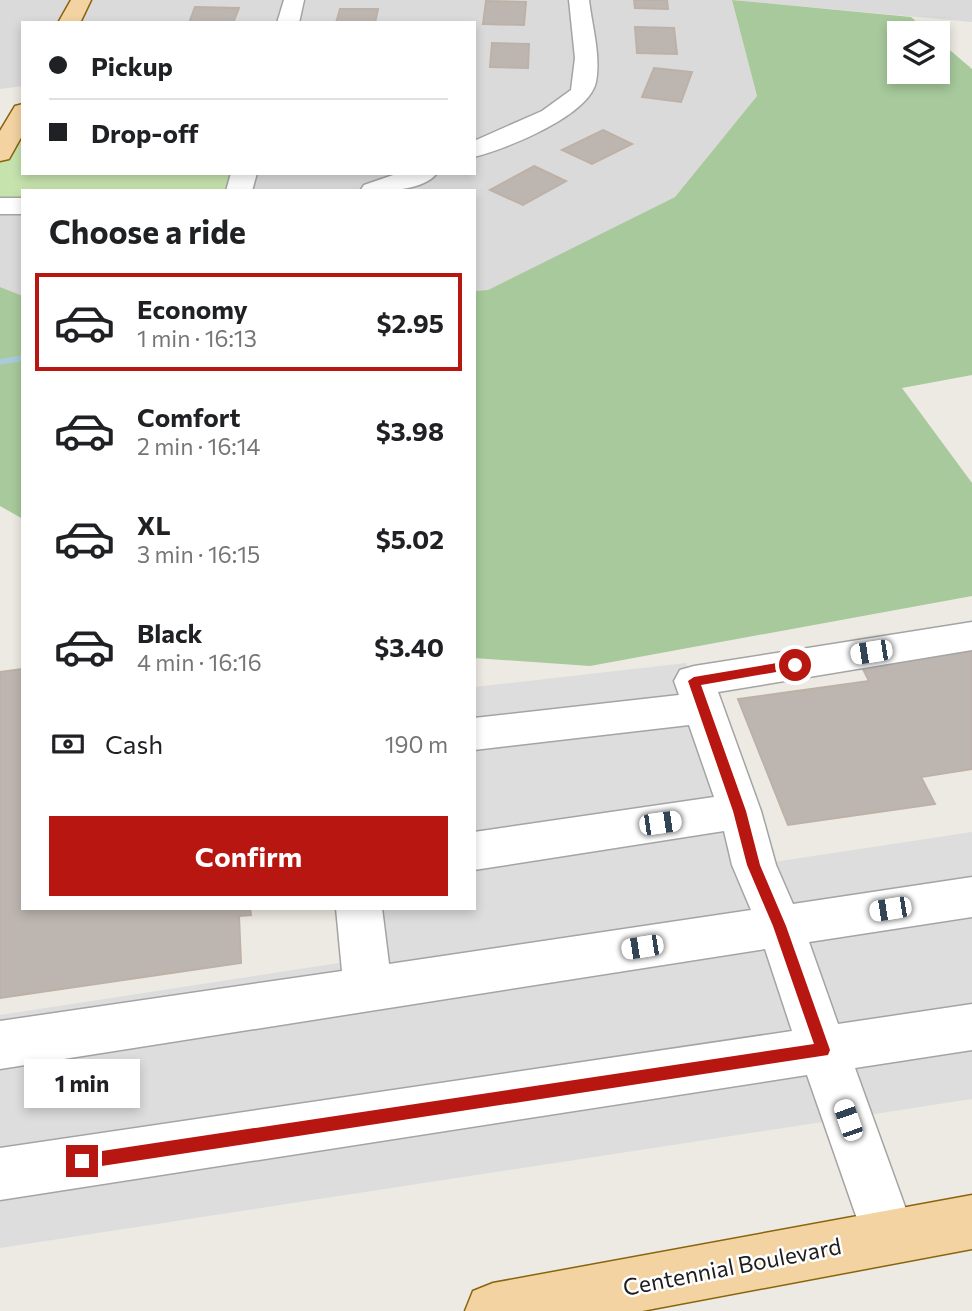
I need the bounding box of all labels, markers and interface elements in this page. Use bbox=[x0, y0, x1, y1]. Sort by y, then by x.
map controls bbox=[887, 21, 950, 84]
button: layers bbox=[887, 21, 950, 84]
text: Pickup bbox=[91, 50, 173, 81]
text: Drop-off bbox=[91, 117, 198, 148]
text: Choose a ride bbox=[49, 211, 246, 251]
icon: car bbox=[53, 291, 116, 354]
text: Economy bbox=[137, 293, 248, 324]
text: $2.95 bbox=[377, 307, 444, 338]
text: 1 min · 16:13 bbox=[137, 324, 257, 352]
icon: car bbox=[53, 399, 116, 462]
text: Comfort bbox=[137, 401, 240, 432]
text: $3.98 bbox=[376, 415, 444, 446]
text: 2 min · 16:14 bbox=[137, 432, 260, 460]
icon: car bbox=[53, 507, 116, 570]
text: XL bbox=[137, 509, 171, 540]
text: $5.02 bbox=[376, 523, 444, 554]
text: 3 min · 16:15 bbox=[137, 540, 260, 568]
icon: car bbox=[53, 615, 116, 678]
text: Black bbox=[137, 617, 203, 648]
text: $3.40 bbox=[374, 631, 444, 662]
car bbox=[849, 638, 894, 666]
text: 4 min · 16:16 bbox=[137, 648, 262, 676]
route start bbox=[779, 649, 811, 681]
icon: cash bbox=[49, 725, 87, 763]
text: Cash bbox=[105, 728, 163, 759]
text: 190 m bbox=[385, 730, 448, 758]
car bbox=[638, 810, 683, 836]
button: Confirm bbox=[49, 816, 448, 896]
car bbox=[868, 895, 913, 923]
car bbox=[620, 933, 665, 961]
callout: 1 min bbox=[24, 1060, 140, 1108]
text: 1 min bbox=[55, 1069, 109, 1097]
car bbox=[832, 1097, 865, 1143]
route end bbox=[66, 1145, 98, 1177]
street label: Centennial Boulevard bbox=[620, 1231, 844, 1301]

